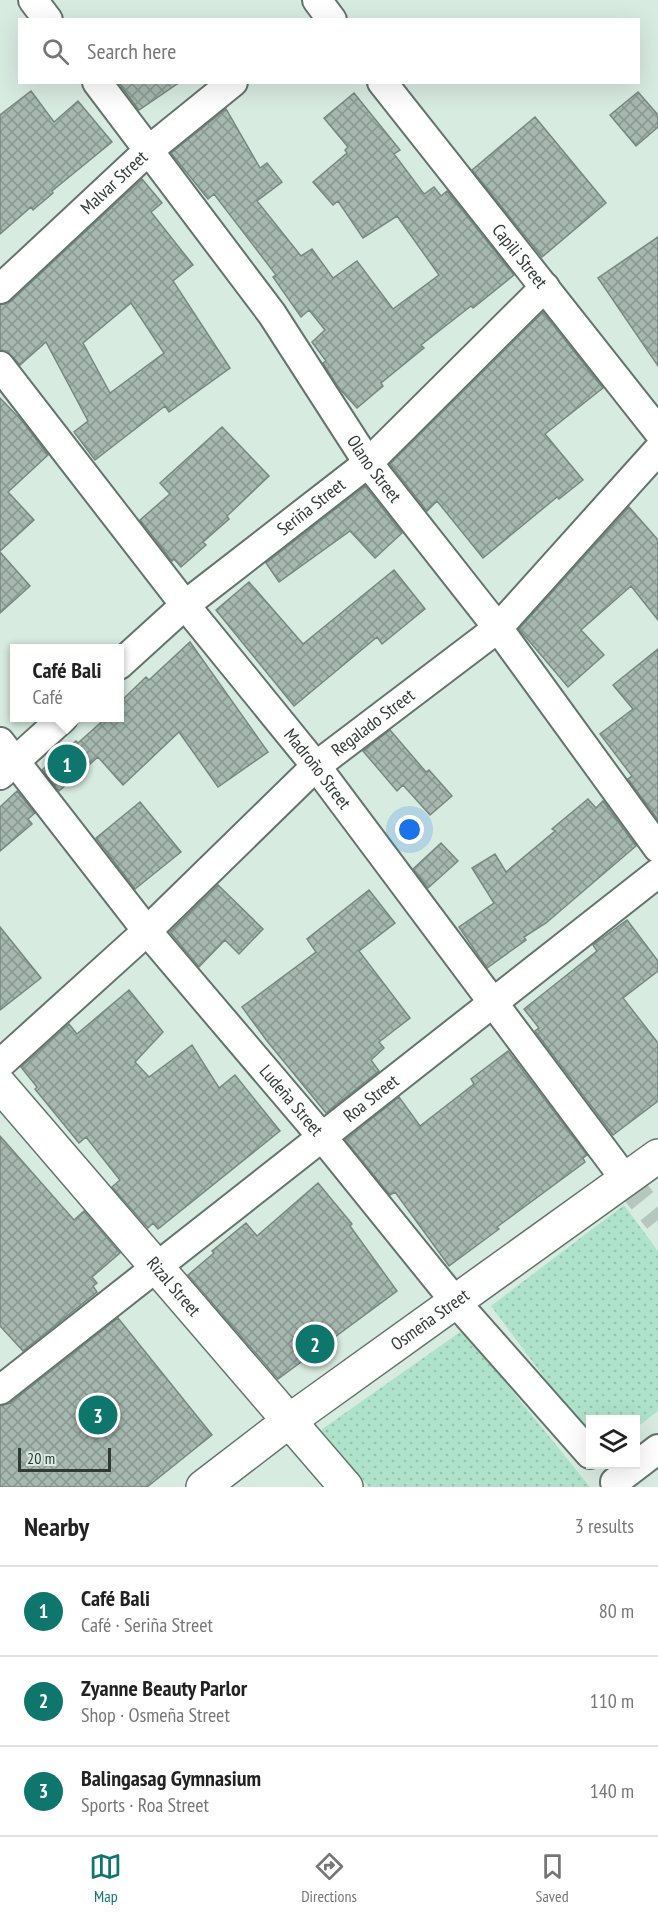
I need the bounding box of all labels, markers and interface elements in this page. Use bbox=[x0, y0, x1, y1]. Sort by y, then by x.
search box bbox=[18, 18, 640, 84]
icon: search bbox=[39, 35, 72, 68]
text: Search here bbox=[87, 37, 176, 65]
street label: Malvar Street bbox=[75, 145, 152, 219]
street label: Capili Street bbox=[487, 219, 553, 293]
street label: Olano Street bbox=[342, 431, 407, 507]
street label: Seriña Street bbox=[272, 473, 350, 540]
popup bbox=[10, 644, 124, 722]
text: Café Bali bbox=[33, 656, 101, 684]
street label: Regalado Street bbox=[327, 683, 419, 761]
text: Café bbox=[33, 684, 63, 710]
street label: Madroño Street bbox=[279, 724, 356, 814]
pin: 1 bbox=[48, 742, 86, 786]
your location bbox=[395, 815, 424, 844]
street label: Ludeña Street bbox=[255, 1060, 328, 1141]
street label: Roa Street bbox=[339, 1069, 403, 1127]
street label: Rizal Street bbox=[142, 1252, 206, 1321]
street label: Osmeña Street bbox=[386, 1283, 474, 1355]
pin: 2 bbox=[296, 1322, 334, 1366]
pin: 3 bbox=[78, 1392, 118, 1438]
map controls bbox=[586, 1415, 640, 1469]
button: layers bbox=[586, 1415, 640, 1469]
scale bar bbox=[18, 1445, 111, 1472]
text: 20 m bbox=[27, 1448, 55, 1468]
text: Nearby bbox=[24, 1510, 89, 1543]
text: 3 results bbox=[575, 1513, 634, 1539]
text: Café Bali bbox=[81, 1584, 150, 1612]
text: 1 bbox=[39, 1598, 48, 1624]
text: 80 m bbox=[599, 1598, 634, 1624]
text: Café · Seriña Street bbox=[81, 1612, 213, 1638]
text: Zyanne Beauty Parlor bbox=[81, 1674, 247, 1702]
text: 2 bbox=[39, 1688, 48, 1714]
text: 110 m bbox=[590, 1688, 634, 1714]
text: Shop · Osmeña Street bbox=[81, 1702, 230, 1728]
text: Balingasag Gymnasium bbox=[81, 1764, 261, 1792]
text: 3 bbox=[39, 1778, 48, 1804]
text: 140 m bbox=[590, 1778, 634, 1804]
text: Sports · Roa Street bbox=[81, 1792, 209, 1818]
tab: Map bbox=[89, 1850, 122, 1906]
tab: Directions bbox=[301, 1850, 357, 1906]
tab: Saved bbox=[536, 1850, 569, 1906]

